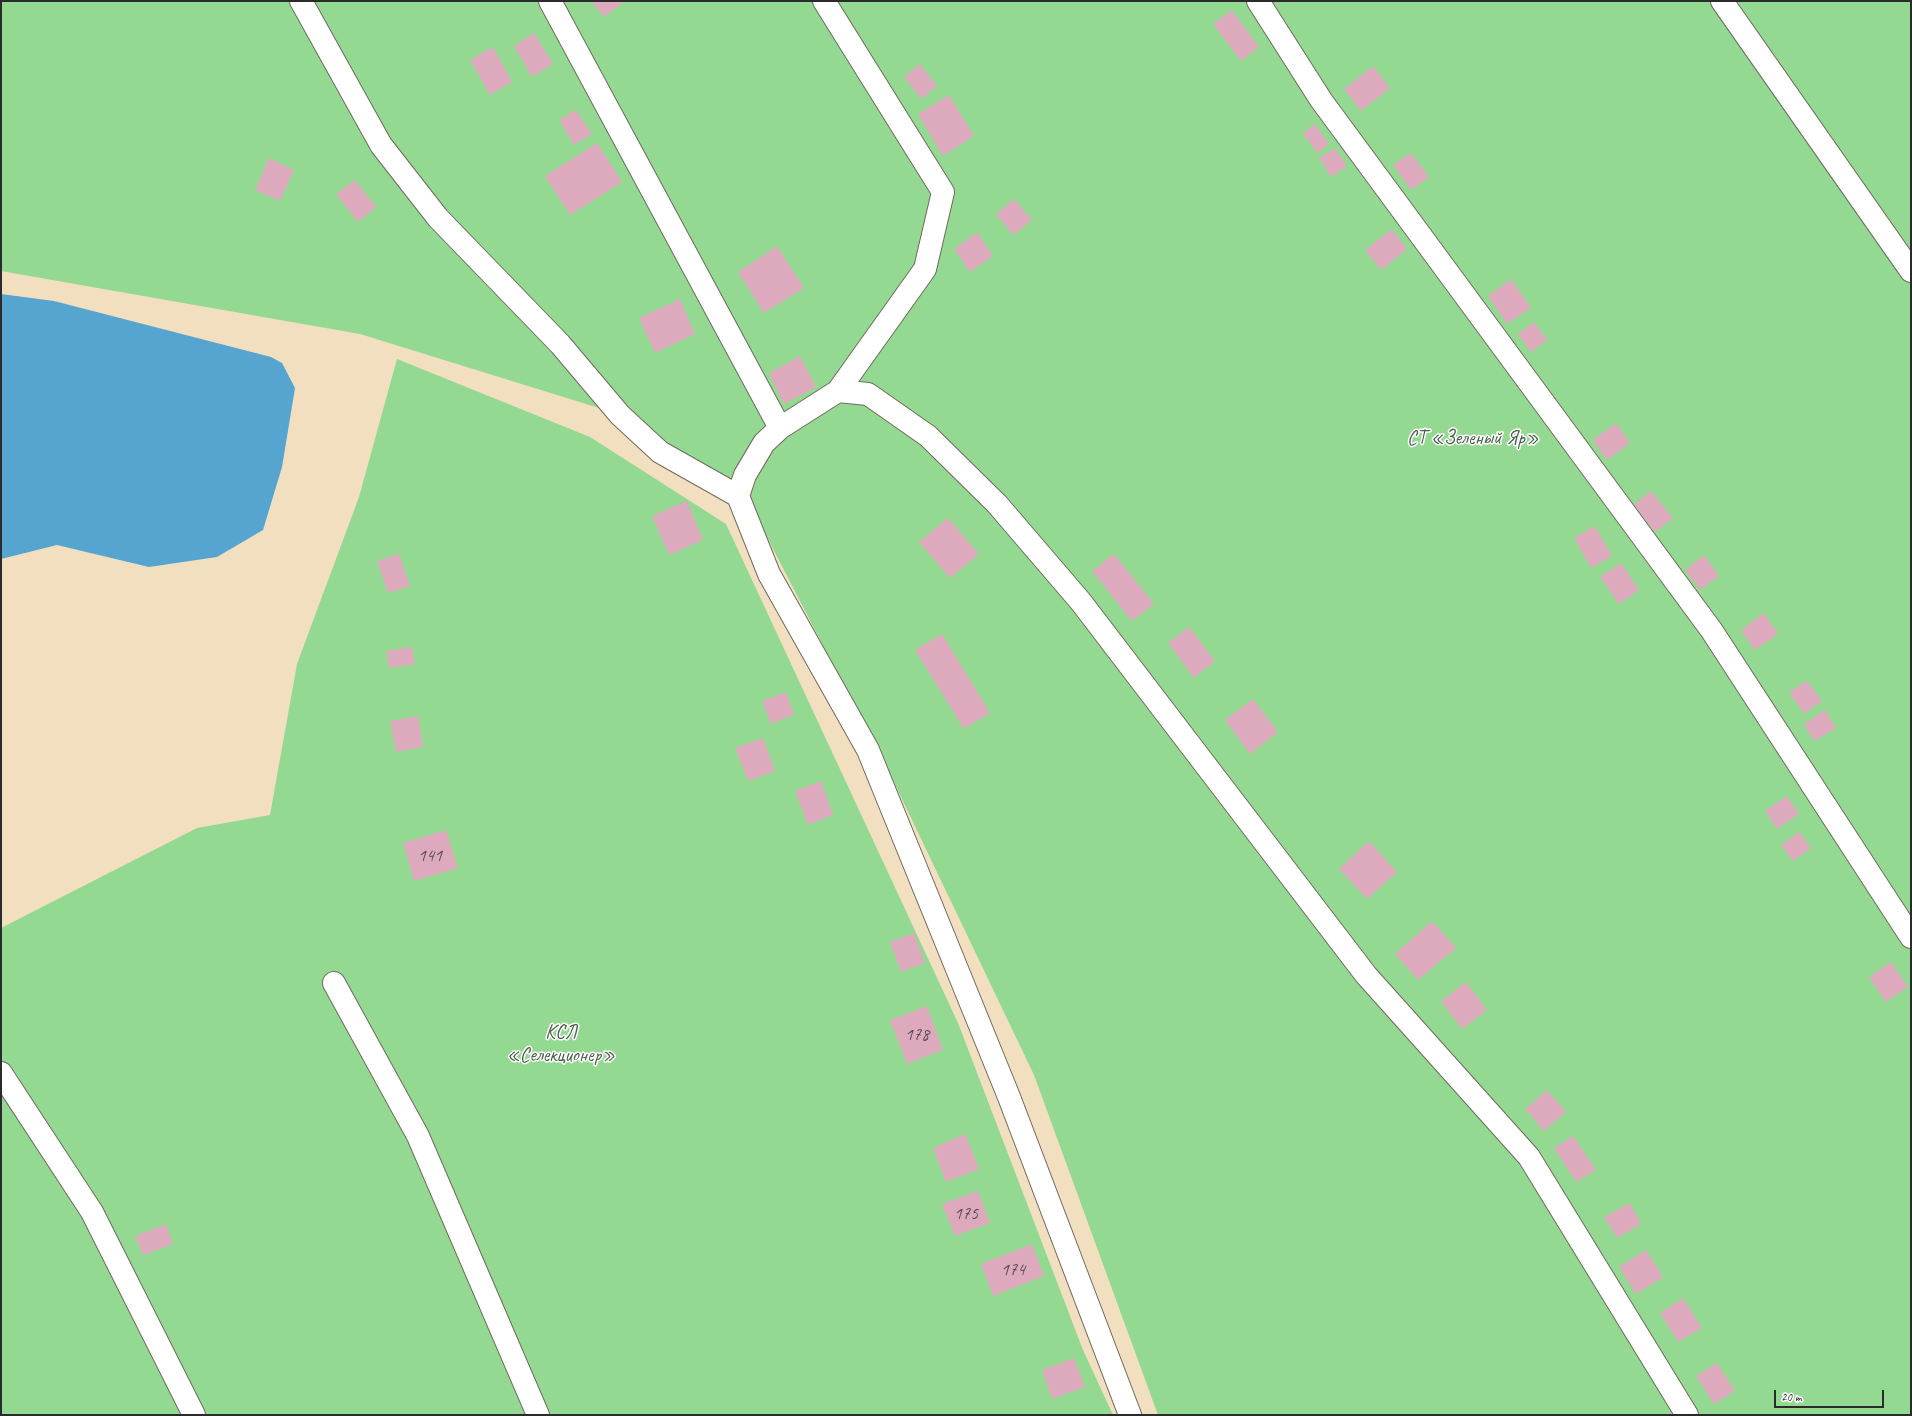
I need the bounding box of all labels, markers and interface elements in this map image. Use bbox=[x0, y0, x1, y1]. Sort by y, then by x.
park label: СТ «Зеленый Яр» bbox=[1407, 427, 1539, 451]
house number: 141 bbox=[418, 845, 442, 867]
park label: КСЛ «Селекционер» bbox=[507, 1021, 615, 1068]
house number: 178 bbox=[905, 1024, 929, 1046]
house number: 175 bbox=[954, 1203, 978, 1225]
house number: 174 bbox=[1001, 1259, 1025, 1281]
scale bar bbox=[1776, 1382, 1886, 1408]
text: 20 m bbox=[1781, 1389, 1801, 1405]

